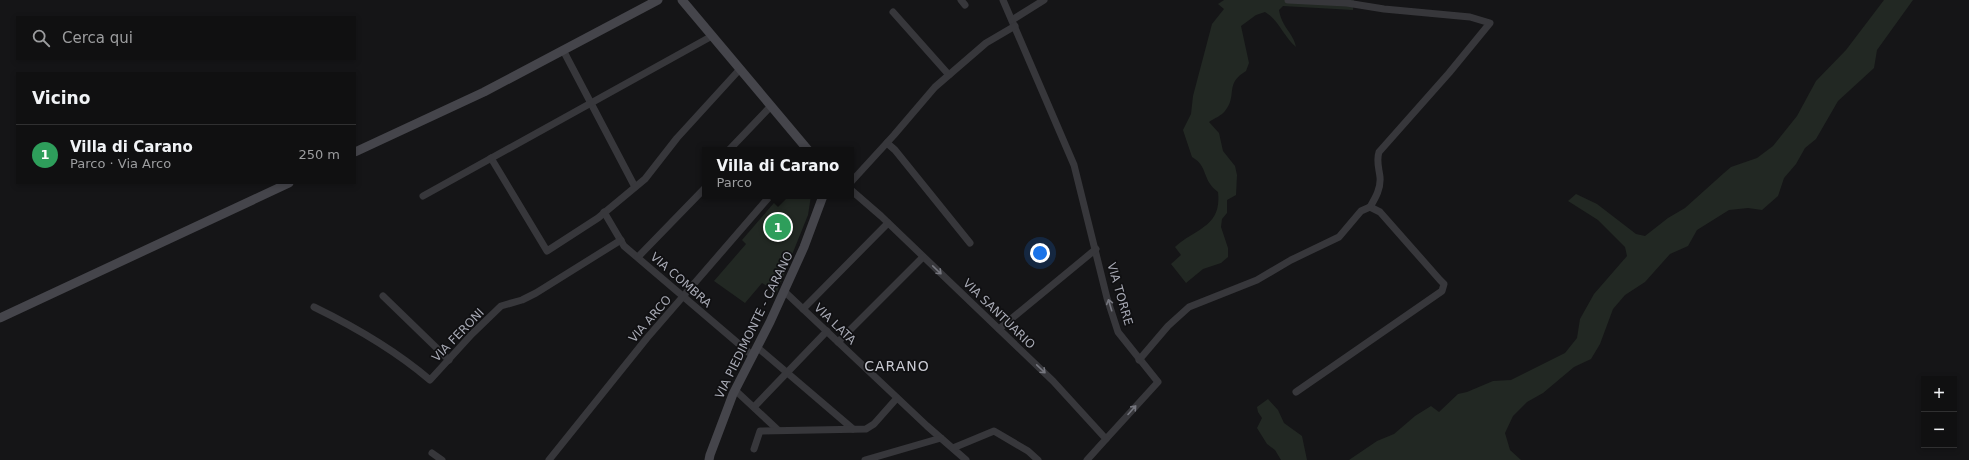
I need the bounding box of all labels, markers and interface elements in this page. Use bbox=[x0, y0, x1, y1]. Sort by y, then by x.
search box bbox=[16, 16, 356, 60]
icon: search bbox=[30, 27, 52, 49]
text: Cerca qui bbox=[62, 29, 133, 47]
text: Vicino bbox=[32, 88, 90, 108]
text: Villa di Carano bbox=[70, 138, 193, 156]
text: 1 bbox=[40, 147, 50, 162]
text: 250 m bbox=[298, 147, 340, 162]
popup bbox=[702, 147, 854, 199]
text: Parco · Via Arco bbox=[70, 156, 171, 171]
text: Villa di Carano bbox=[717, 157, 839, 175]
text: Parco bbox=[717, 175, 752, 190]
pin: 1 bbox=[765, 212, 791, 242]
your location bbox=[1030, 243, 1050, 263]
street label: VIA PIEDIMONTE - CARANO bbox=[712, 249, 796, 401]
street label: VIA COMBRA bbox=[648, 250, 715, 311]
street label: VIA TORRE bbox=[1104, 261, 1136, 327]
one-way arrow bbox=[932, 265, 942, 275]
street label: VIA SANTUARIO bbox=[960, 276, 1038, 352]
street label: VIA ARCO bbox=[626, 293, 674, 345]
one-way arrow bbox=[1106, 299, 1113, 312]
street label: VIA LATA bbox=[811, 301, 859, 348]
street label: VIA FERONI bbox=[429, 305, 487, 365]
district label: CARANO bbox=[864, 358, 930, 374]
one-way arrow bbox=[1036, 364, 1046, 374]
map controls bbox=[1921, 376, 1957, 448]
button: + bbox=[1921, 376, 1957, 412]
one-way arrow bbox=[1128, 405, 1137, 415]
button: − bbox=[1921, 412, 1957, 448]

